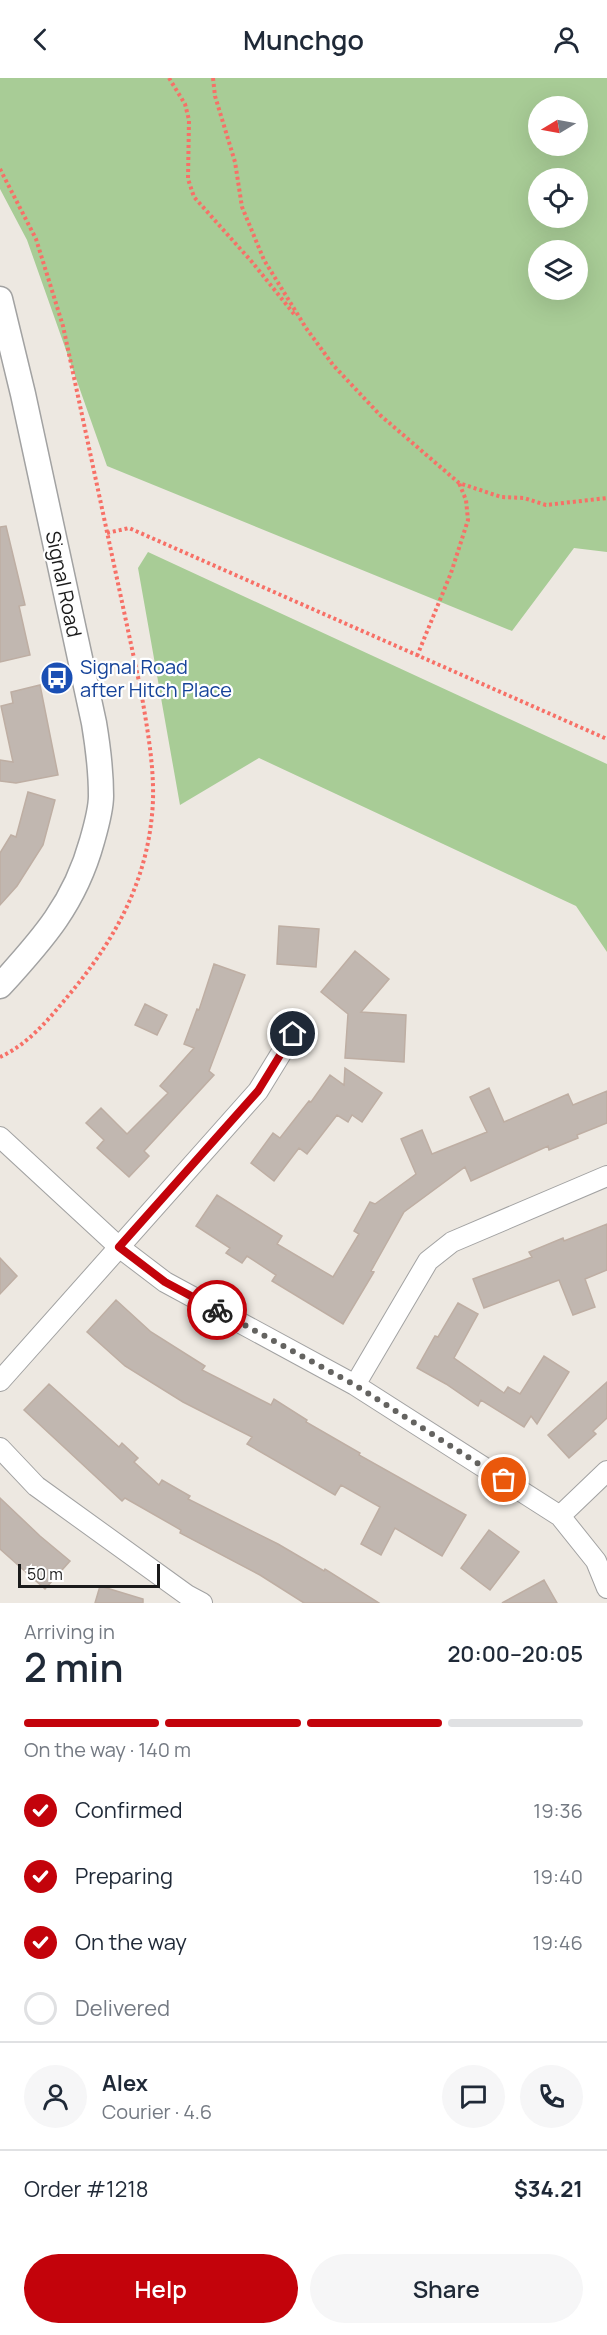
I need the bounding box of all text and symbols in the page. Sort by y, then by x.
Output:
text: Munchgo [243,21,364,58]
icon: back [24,23,57,56]
icon: person [550,23,583,56]
north arrow [528,96,588,156]
map controls [528,96,588,300]
button: locate [528,168,588,228]
button: layers [528,240,588,300]
street label: Signal Road [40,528,88,640]
place label: Signal Road after Hitch Place [80,653,232,703]
bus stop icon: Signal Road after Hitch Place [39,660,75,696]
pin [267,1008,318,1059]
icon: home [276,1017,309,1050]
courier [187,1280,247,1340]
icon: bike [201,1294,234,1327]
pin [478,1454,529,1505]
icon: bag [487,1463,520,1496]
scale bar [18,1561,160,1588]
text: 50 m [27,1563,63,1585]
text: Arriving in [24,1618,115,1645]
text: 20:00–20:05 [447,1639,583,1669]
text: 2 min [24,1640,123,1694]
text: On the way · 140 m [24,1736,191,1763]
icon: check [24,1794,57,1827]
text: Confirmed [75,1795,183,1825]
text: 19:36 [533,1797,583,1824]
icon: check [24,1860,57,1893]
text: Preparing [75,1861,173,1891]
text: 19:40 [533,1863,583,1890]
icon: check [24,1926,57,1959]
text: On the way [75,1927,187,1957]
text: 19:46 [533,1929,583,1956]
text: Delivered [75,1993,170,2023]
button: person [24,2065,87,2128]
button: chat [442,2065,505,2128]
button: phone [520,2065,583,2128]
text: Alex [102,2068,148,2098]
text: Courier · 4.6 [102,2098,212,2125]
text: Order #1218 [24,2174,149,2204]
text: $34.21 [514,2174,583,2204]
button: Help [24,2254,298,2323]
button: Share [310,2254,583,2323]

